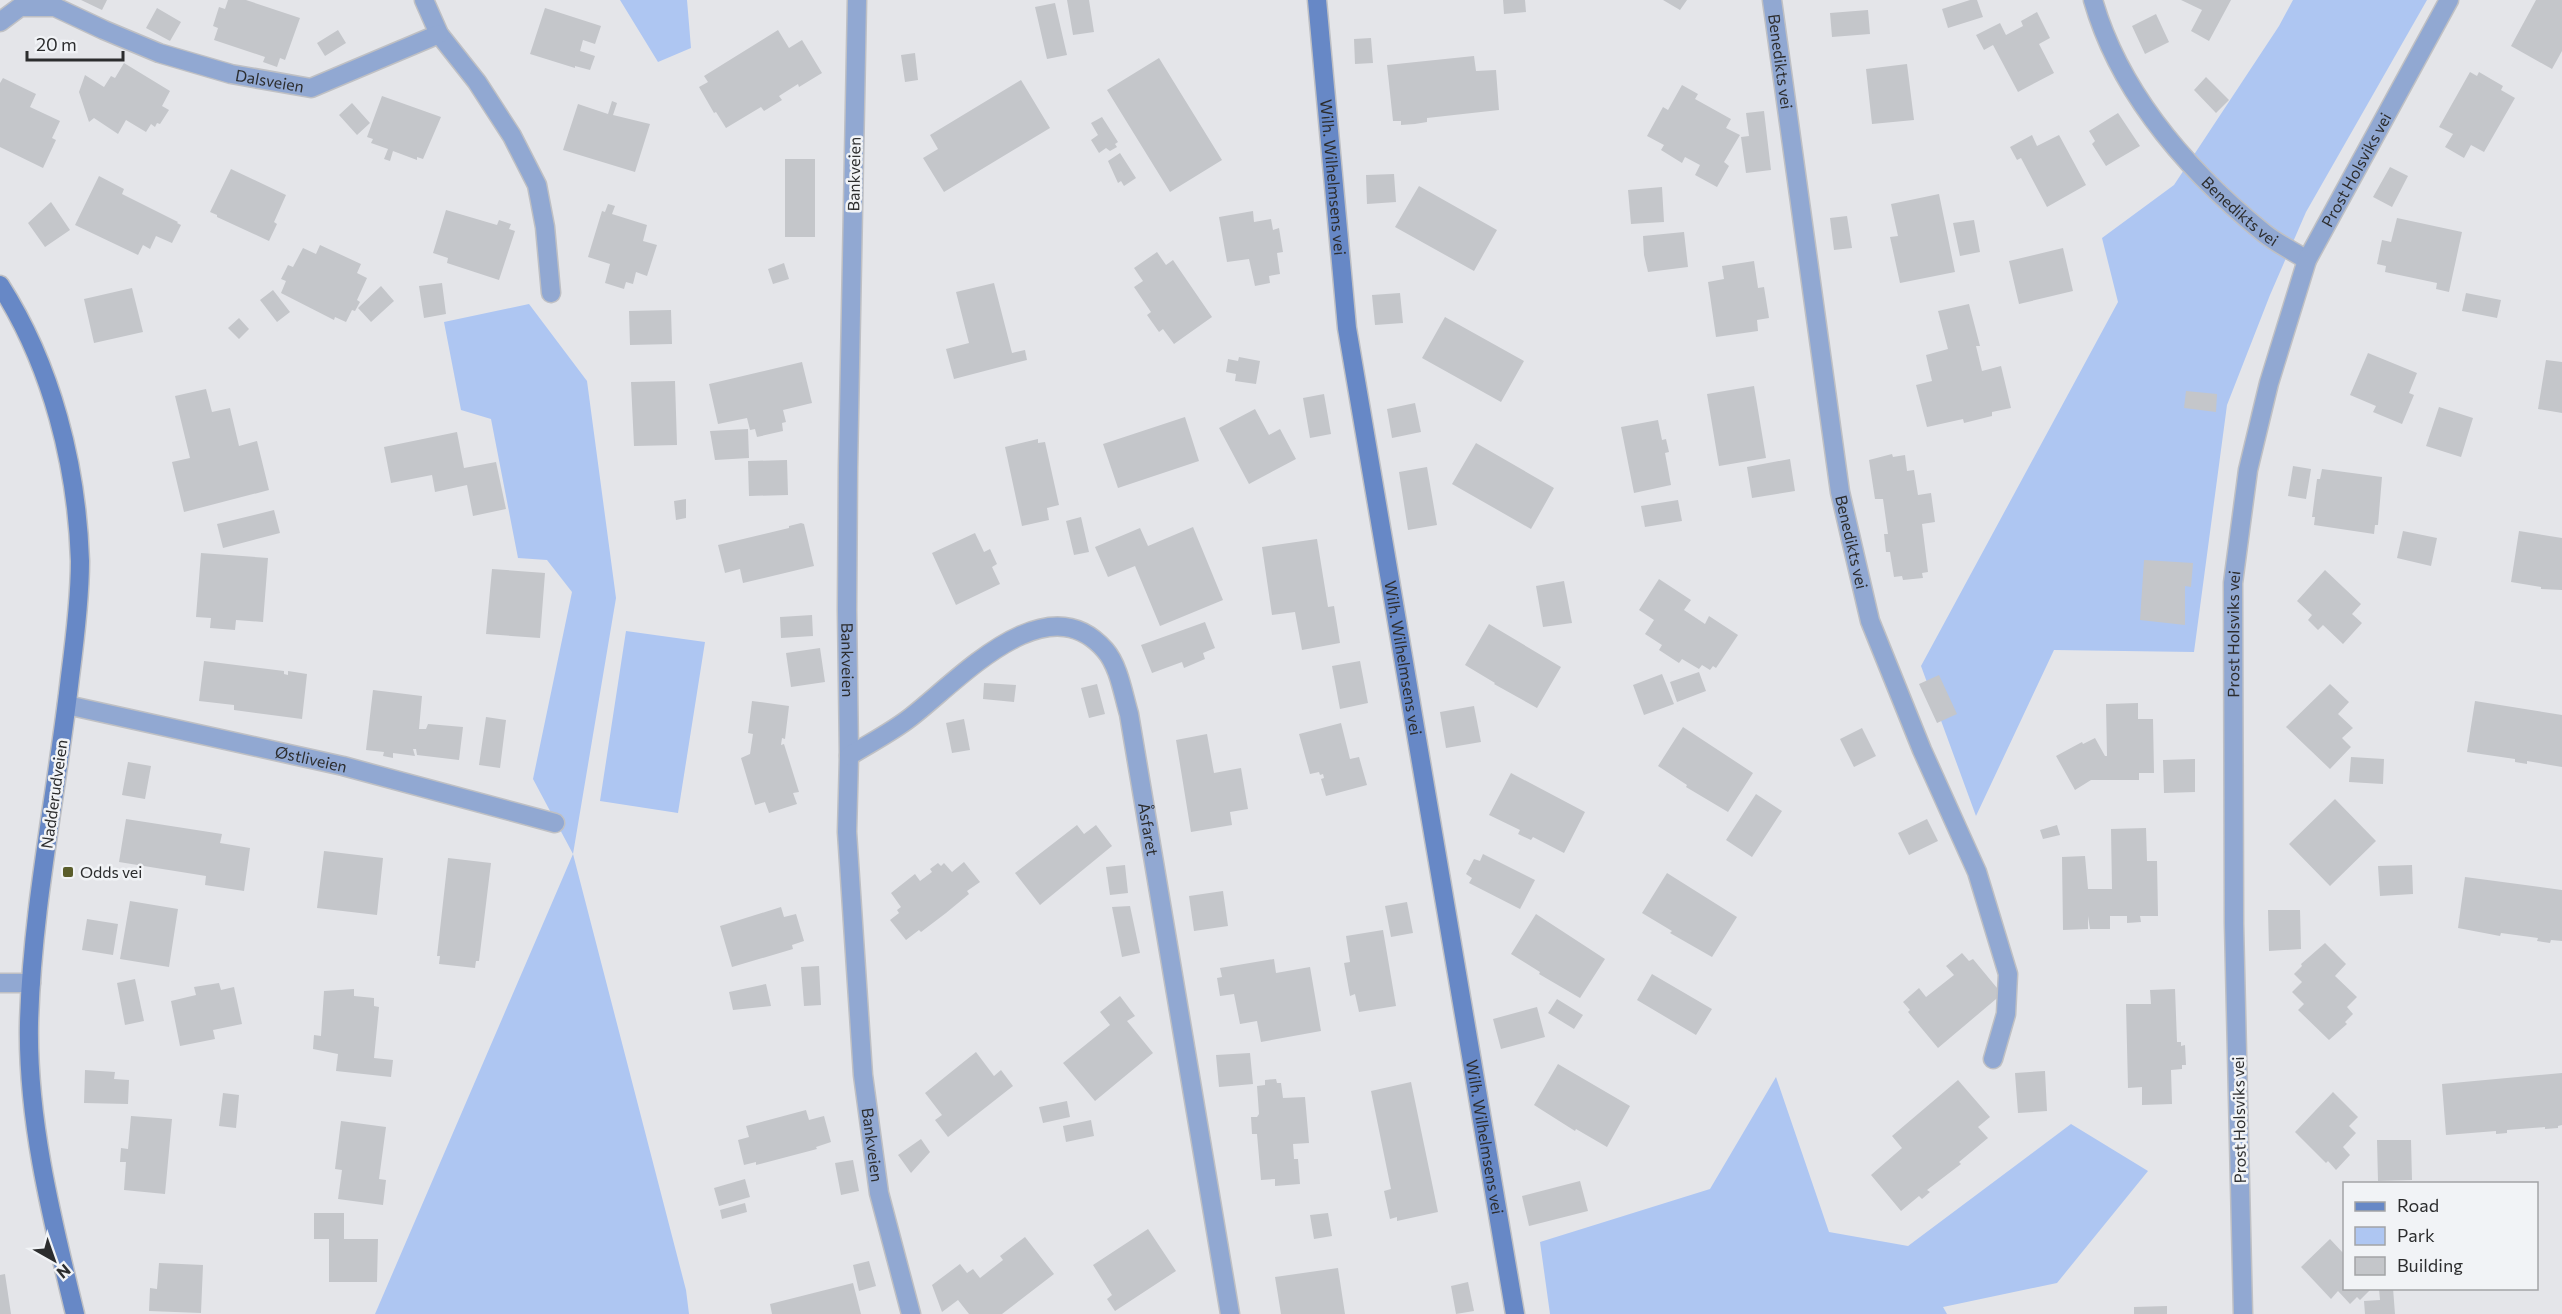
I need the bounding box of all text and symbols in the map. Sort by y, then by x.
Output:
street label: Benedikts vei [1765,13,1797,110]
scale bar [27,24,123,62]
text: 20 m [36,33,77,55]
street label: Dalsveien [234,65,306,96]
street label: Wilh. Wilhelmsens vei [1317,98,1350,256]
street label: Prost Holsviks vei [2317,109,2395,230]
street label: Bankveien [843,137,864,211]
street label: Benedikts vei [2198,172,2282,250]
street label: Benedikts vei [1832,493,1872,591]
street label: Prost Holsviks vei [2223,569,2244,698]
street label: Wilh. Wilhelmsens vei [1381,579,1426,737]
street label: Bankveien [838,622,858,697]
street label: Nadderudveien [36,738,71,850]
street label: Østliveien [273,741,349,776]
street label: Åsfaret [1135,801,1163,858]
place label: Odds vei [80,862,142,881]
marker: Odds vei [61,865,75,879]
street label: Prost Holsviks vei [2228,1056,2249,1184]
street label: Wilh. Wilhelmsens vei [1463,1058,1508,1216]
street label: Bankveien [859,1106,887,1183]
legend [2343,1182,2538,1290]
text: Road [2397,1194,2439,1216]
text: Park [2397,1224,2435,1246]
north arrow [24,1230,84,1290]
text: Building [2397,1254,2463,1276]
text: N [53,1261,75,1283]

